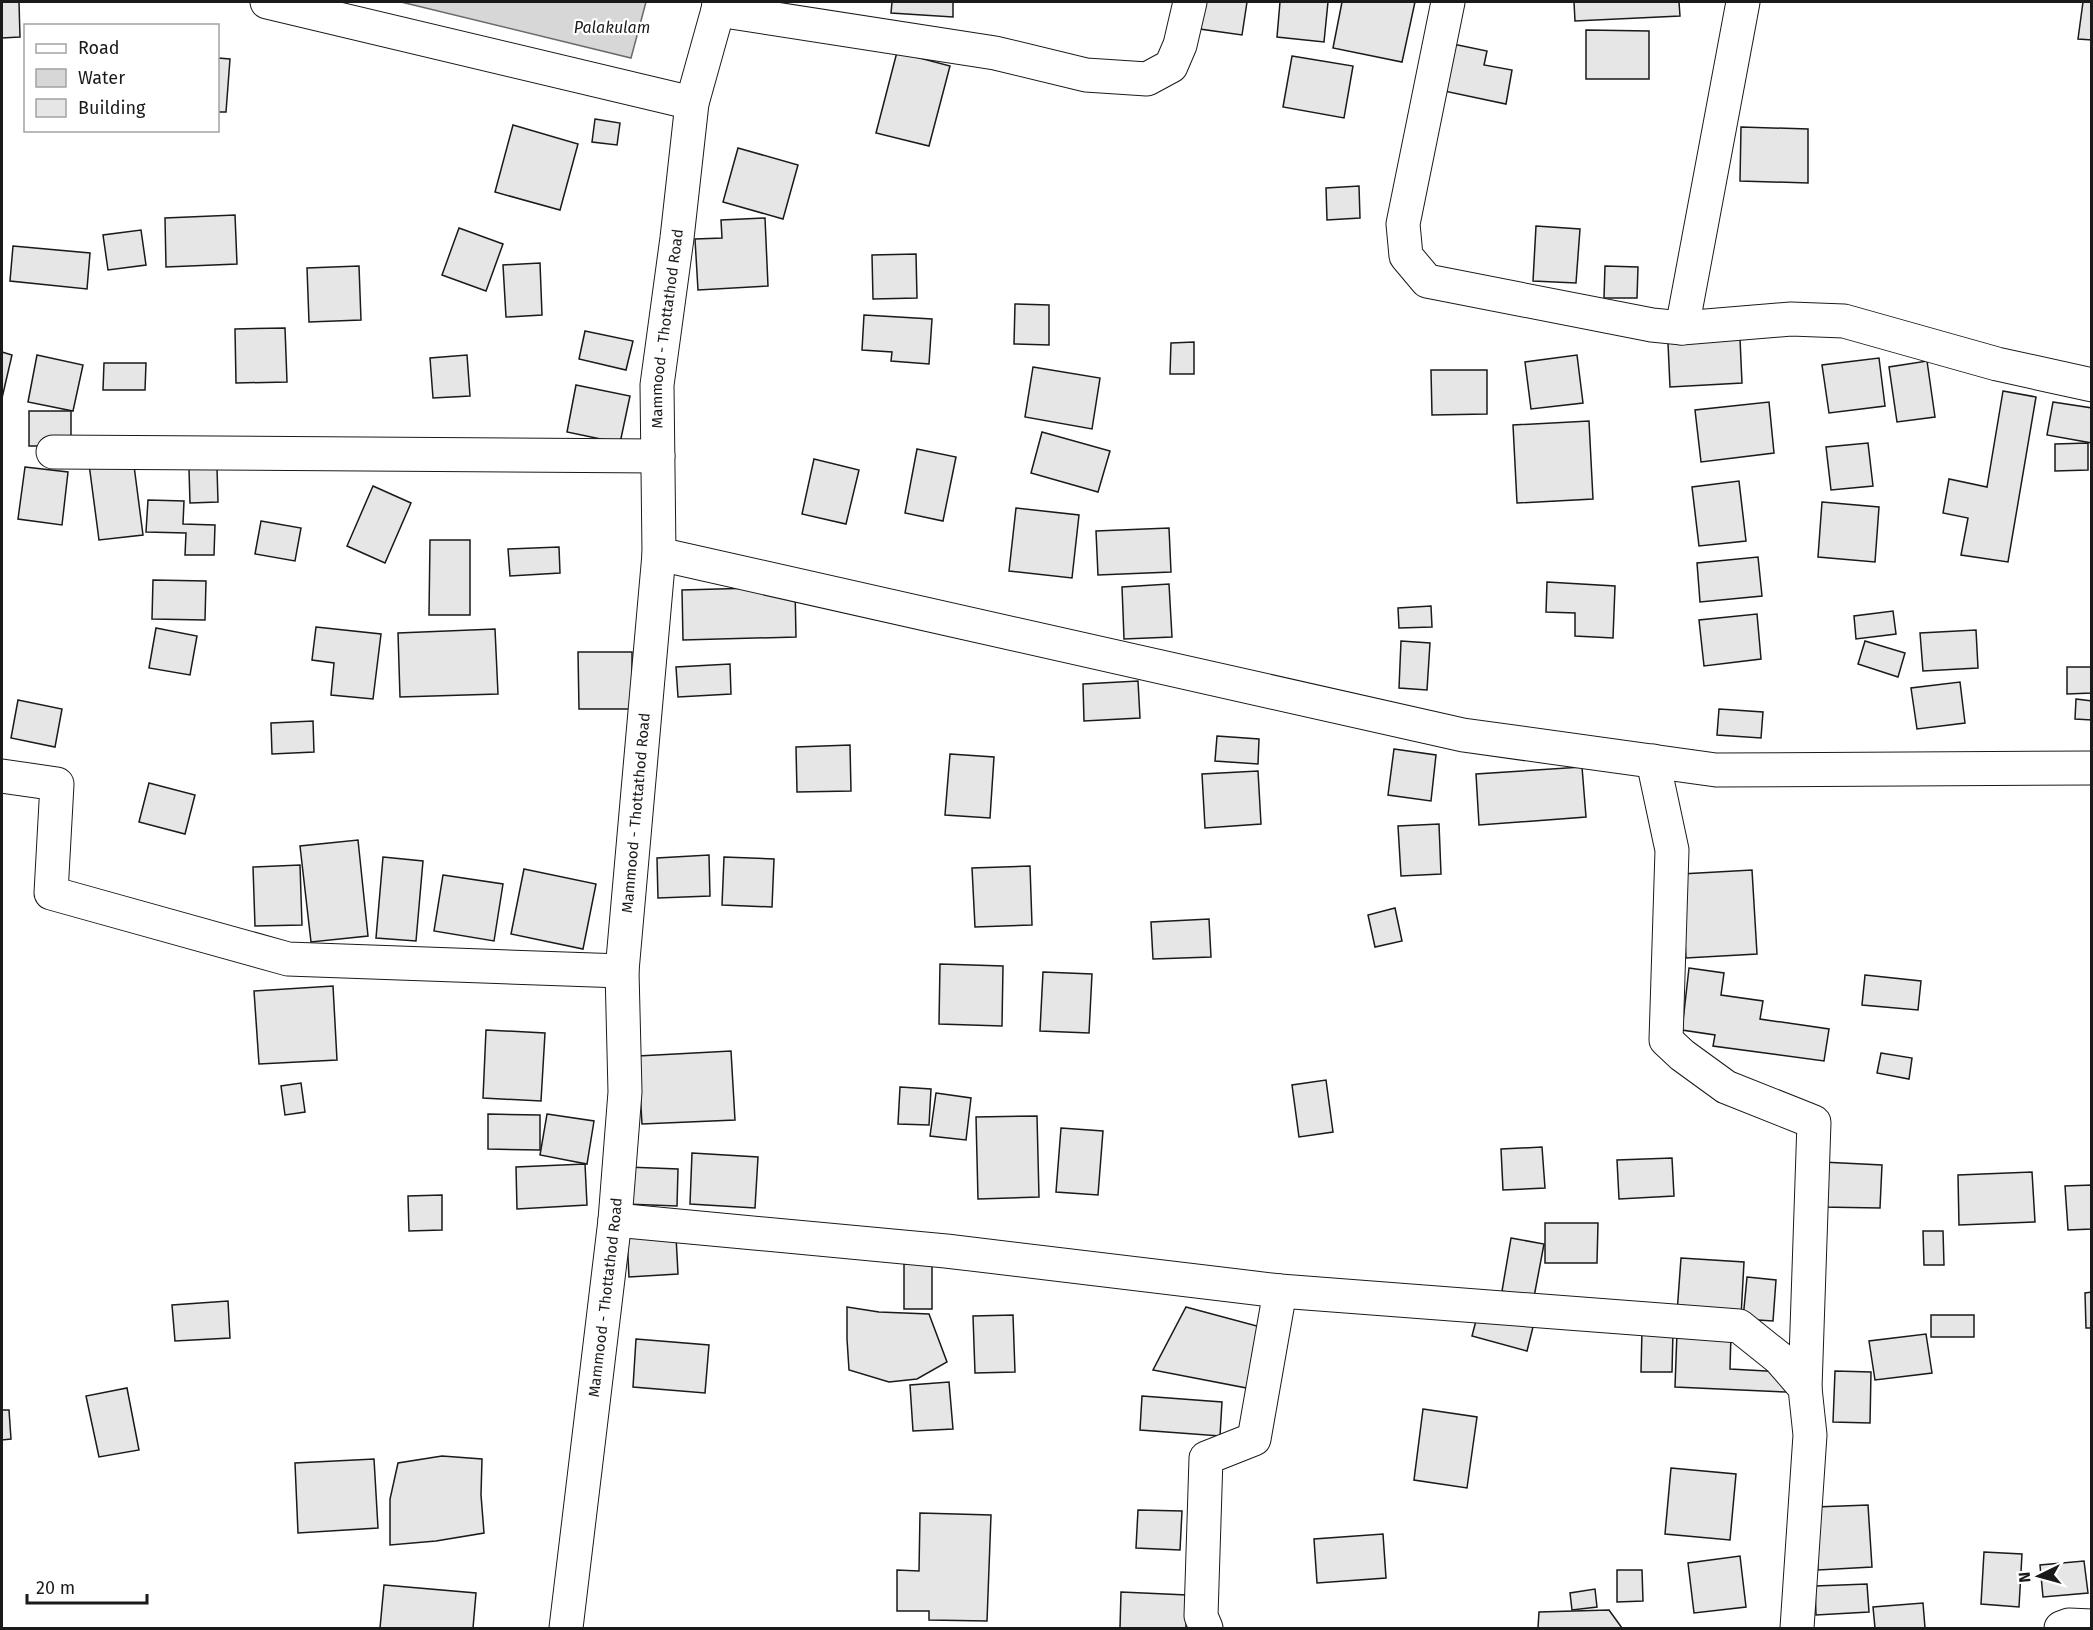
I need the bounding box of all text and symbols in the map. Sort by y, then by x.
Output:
water label: Palakulam [574,18,650,37]
legend [24,24,219,132]
text: Road [78,37,120,59]
text: Water [78,67,125,89]
text: Building [78,97,146,119]
street label: Mammood - Thottathod Road [648,228,687,429]
street label: Mammood - Thottathod Road [618,712,654,914]
street label: Mammood - Thottathod Road [585,1197,626,1398]
north arrow [2009,1546,2069,1606]
scale bar [27,1567,147,1605]
text: N [2015,1571,2034,1583]
text: 20 m [36,1577,75,1599]

